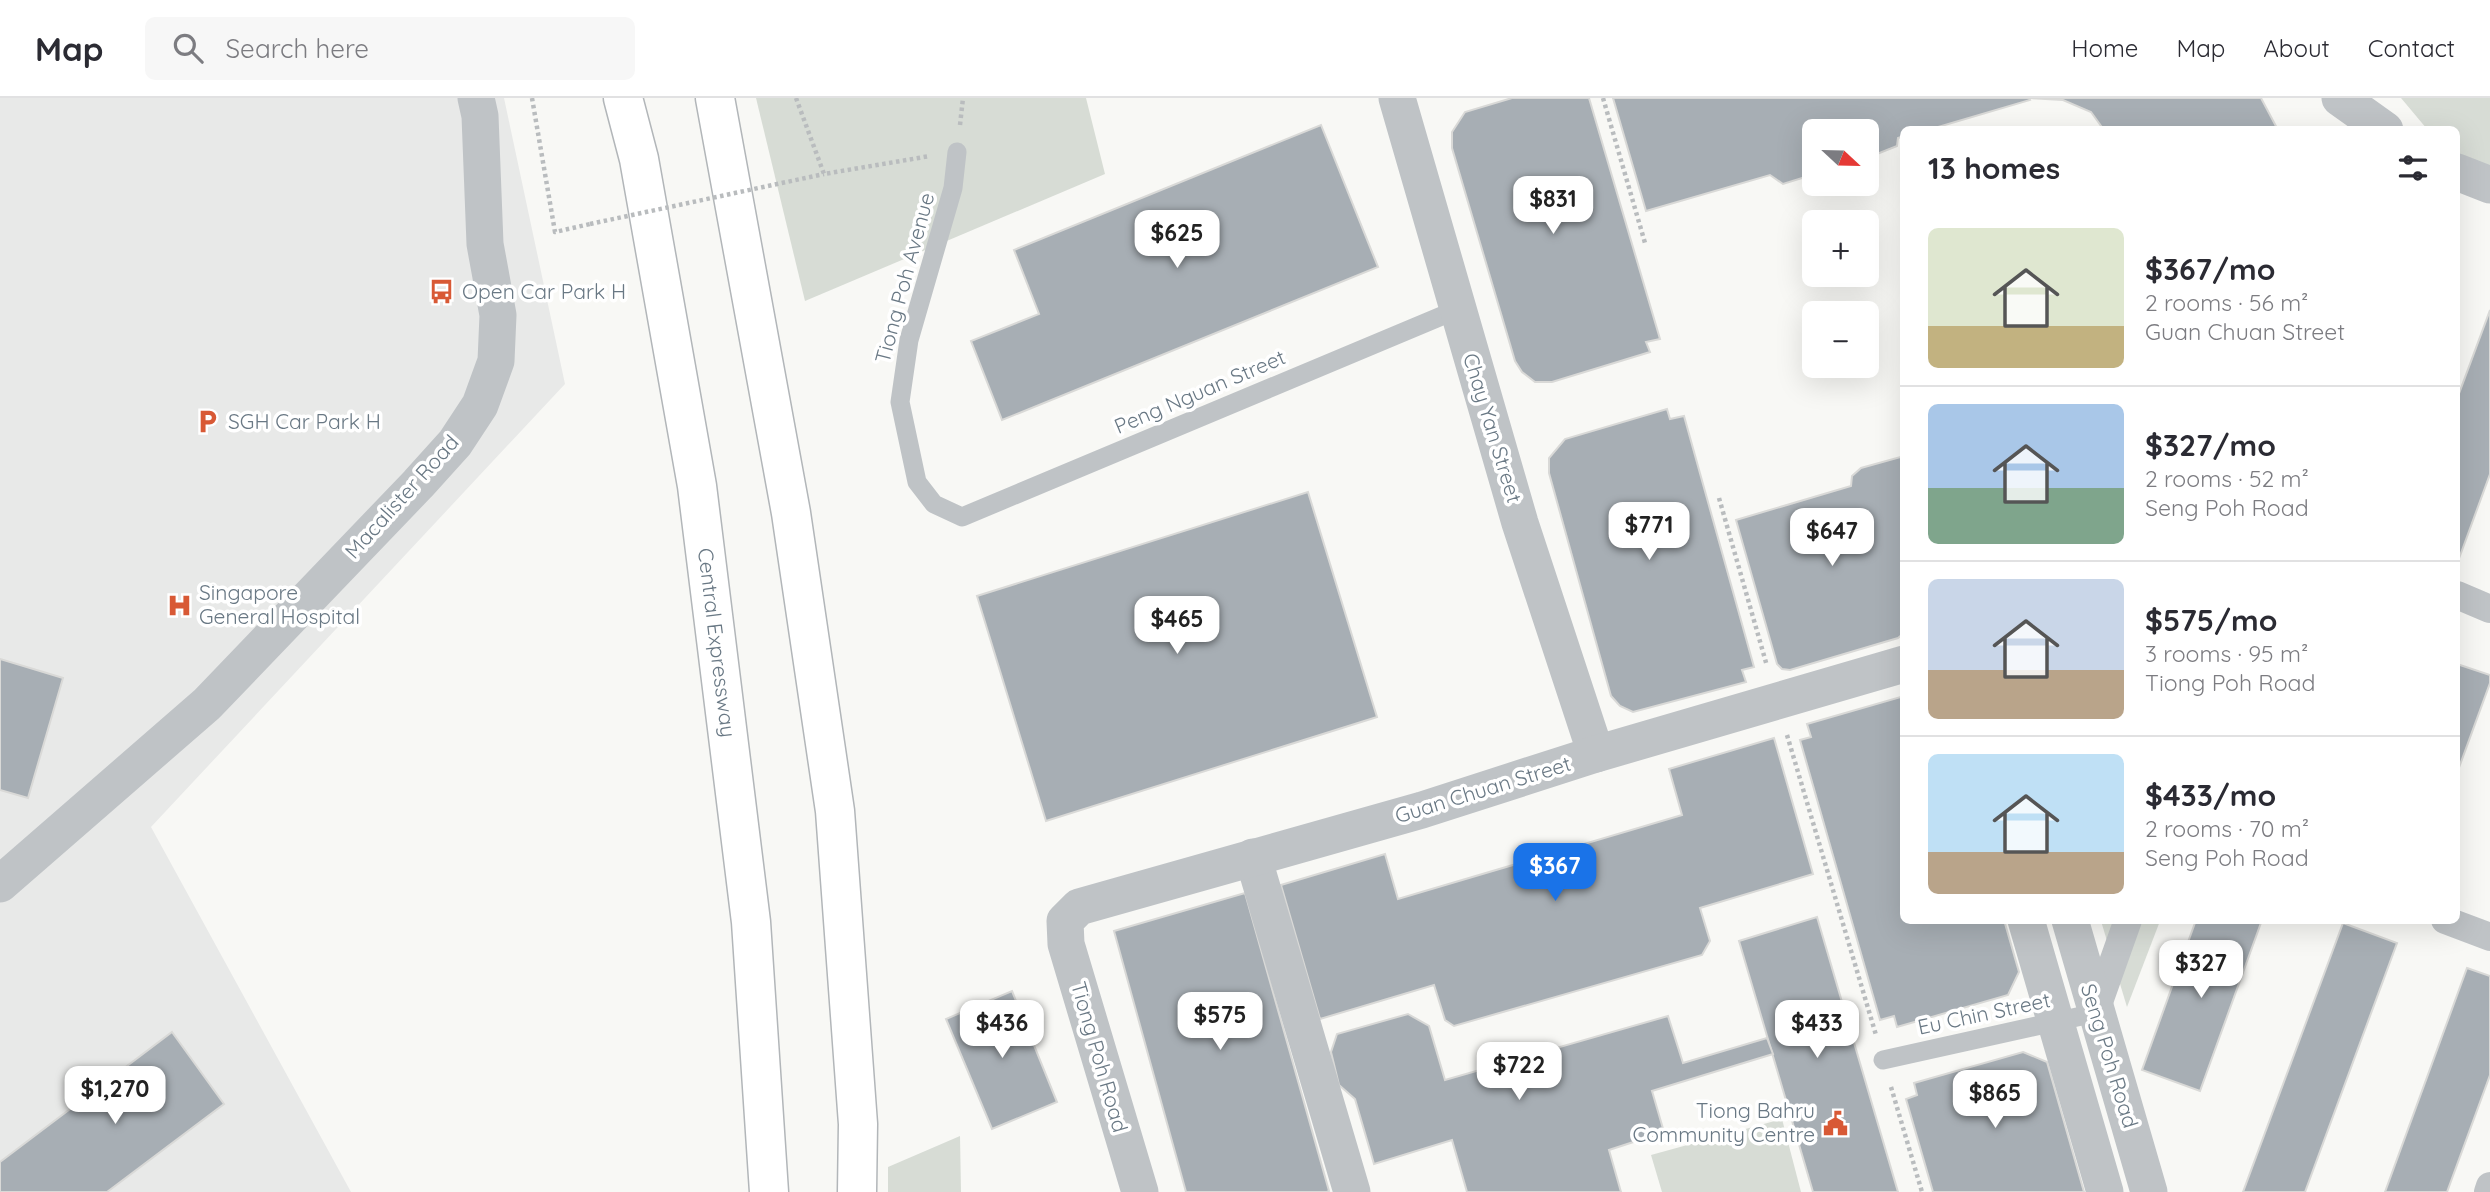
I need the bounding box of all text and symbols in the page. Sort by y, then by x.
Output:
search box [145,17,635,80]
text: Map [35,28,103,69]
icon: search [169,29,207,67]
text: Search here [225,32,369,65]
text: Home [2071,33,2138,63]
text: Map [2176,33,2225,63]
text: About [2263,33,2330,63]
text: Contact [2368,33,2455,63]
north arrow [1802,119,1880,196]
map controls [1802,119,1879,378]
text: 13 homes [1928,149,2060,187]
icon: filters [2394,149,2432,187]
pin: $831 [1512,176,1594,236]
text: $831 [1529,184,1577,213]
street label: Tiong Poh Avenue [869,190,939,366]
button: + [1802,210,1879,287]
pin: $625 [1136,211,1218,270]
text: $625 [1151,218,1203,247]
text: $367/mo [2145,250,2276,288]
icon: home [1984,256,2068,340]
bus stop icon: Open Car Park H [428,278,456,306]
place label: Open Car Park H [462,278,626,304]
text: 2 rooms · 56 m² [2145,288,2308,317]
button: − [1802,301,1879,378]
text: Guan Chuan Street [2145,317,2345,346]
street label: Peng Nguan Street [1110,343,1289,439]
street label: Chay Yan Street [1458,350,1528,506]
parking icon: SGH Car Park H [194,408,222,436]
place label: SGH Car Park H [228,408,381,434]
text: $327/mo [2145,426,2276,464]
street label: Macalister Road [339,429,464,564]
icon: home [1984,432,2068,516]
text: 2 rooms · 52 m² [2145,464,2309,493]
text: Seng Poh Road [2145,493,2309,522]
pin: $771 [1608,503,1690,562]
pin: $647 [1791,508,1873,568]
text: $771 [1625,510,1673,539]
text: $647 [1806,516,1858,545]
street label: Central Expressway [693,546,742,739]
place label: Singapore General Hospital [199,579,360,629]
hospital icon: Singapore General Hospital [165,591,193,619]
pin: $465 [1136,596,1218,656]
text: $575/mo [2145,601,2277,639]
text: $465 [1150,604,1204,633]
icon: home [1984,607,2068,691]
text: 3 rooms · 95 m² [2145,639,2308,668]
text: Tiong Poh Road [2145,668,2315,697]
street label: Guan Chuan Street [1392,750,1574,828]
text: $433/mo [2145,776,2276,814]
icon: home [1984,782,2068,866]
text: 2 rooms · 70 m² [2145,814,2309,843]
text: Seng Poh Road [2145,843,2309,872]
pin: $367 [1514,844,1596,903]
text: $367 [1529,851,1581,880]
pin: $327 [2160,940,2242,1000]
text: $327 [2175,948,2227,977]
street label: Tiong Poh Road [1066,978,1134,1135]
street label: Seng Poh Road [2076,980,2144,1131]
street label: Eu Chin Street [1915,986,2052,1040]
pin: $575 [1179,992,1261,1052]
pin: $436 [961,1000,1043,1060]
text: $575 [1194,1000,1246,1029]
pin: $433 [1776,1000,1858,1060]
text: $436 [976,1008,1028,1037]
text: $433 [1791,1008,1843,1037]
pin: $722 [1478,1042,1560,1102]
text: $722 [1493,1050,1545,1079]
pin: $1,270 [58,1066,172,1126]
pin: $865 [1954,1070,2036,1130]
text: $1,270 [81,1074,149,1103]
text: $865 [1969,1078,2021,1107]
place label: Tiong Bahru Community Centre [1633,1097,1815,1147]
public building icon: Tiong Bahru Community Centre [1821,1109,1849,1137]

